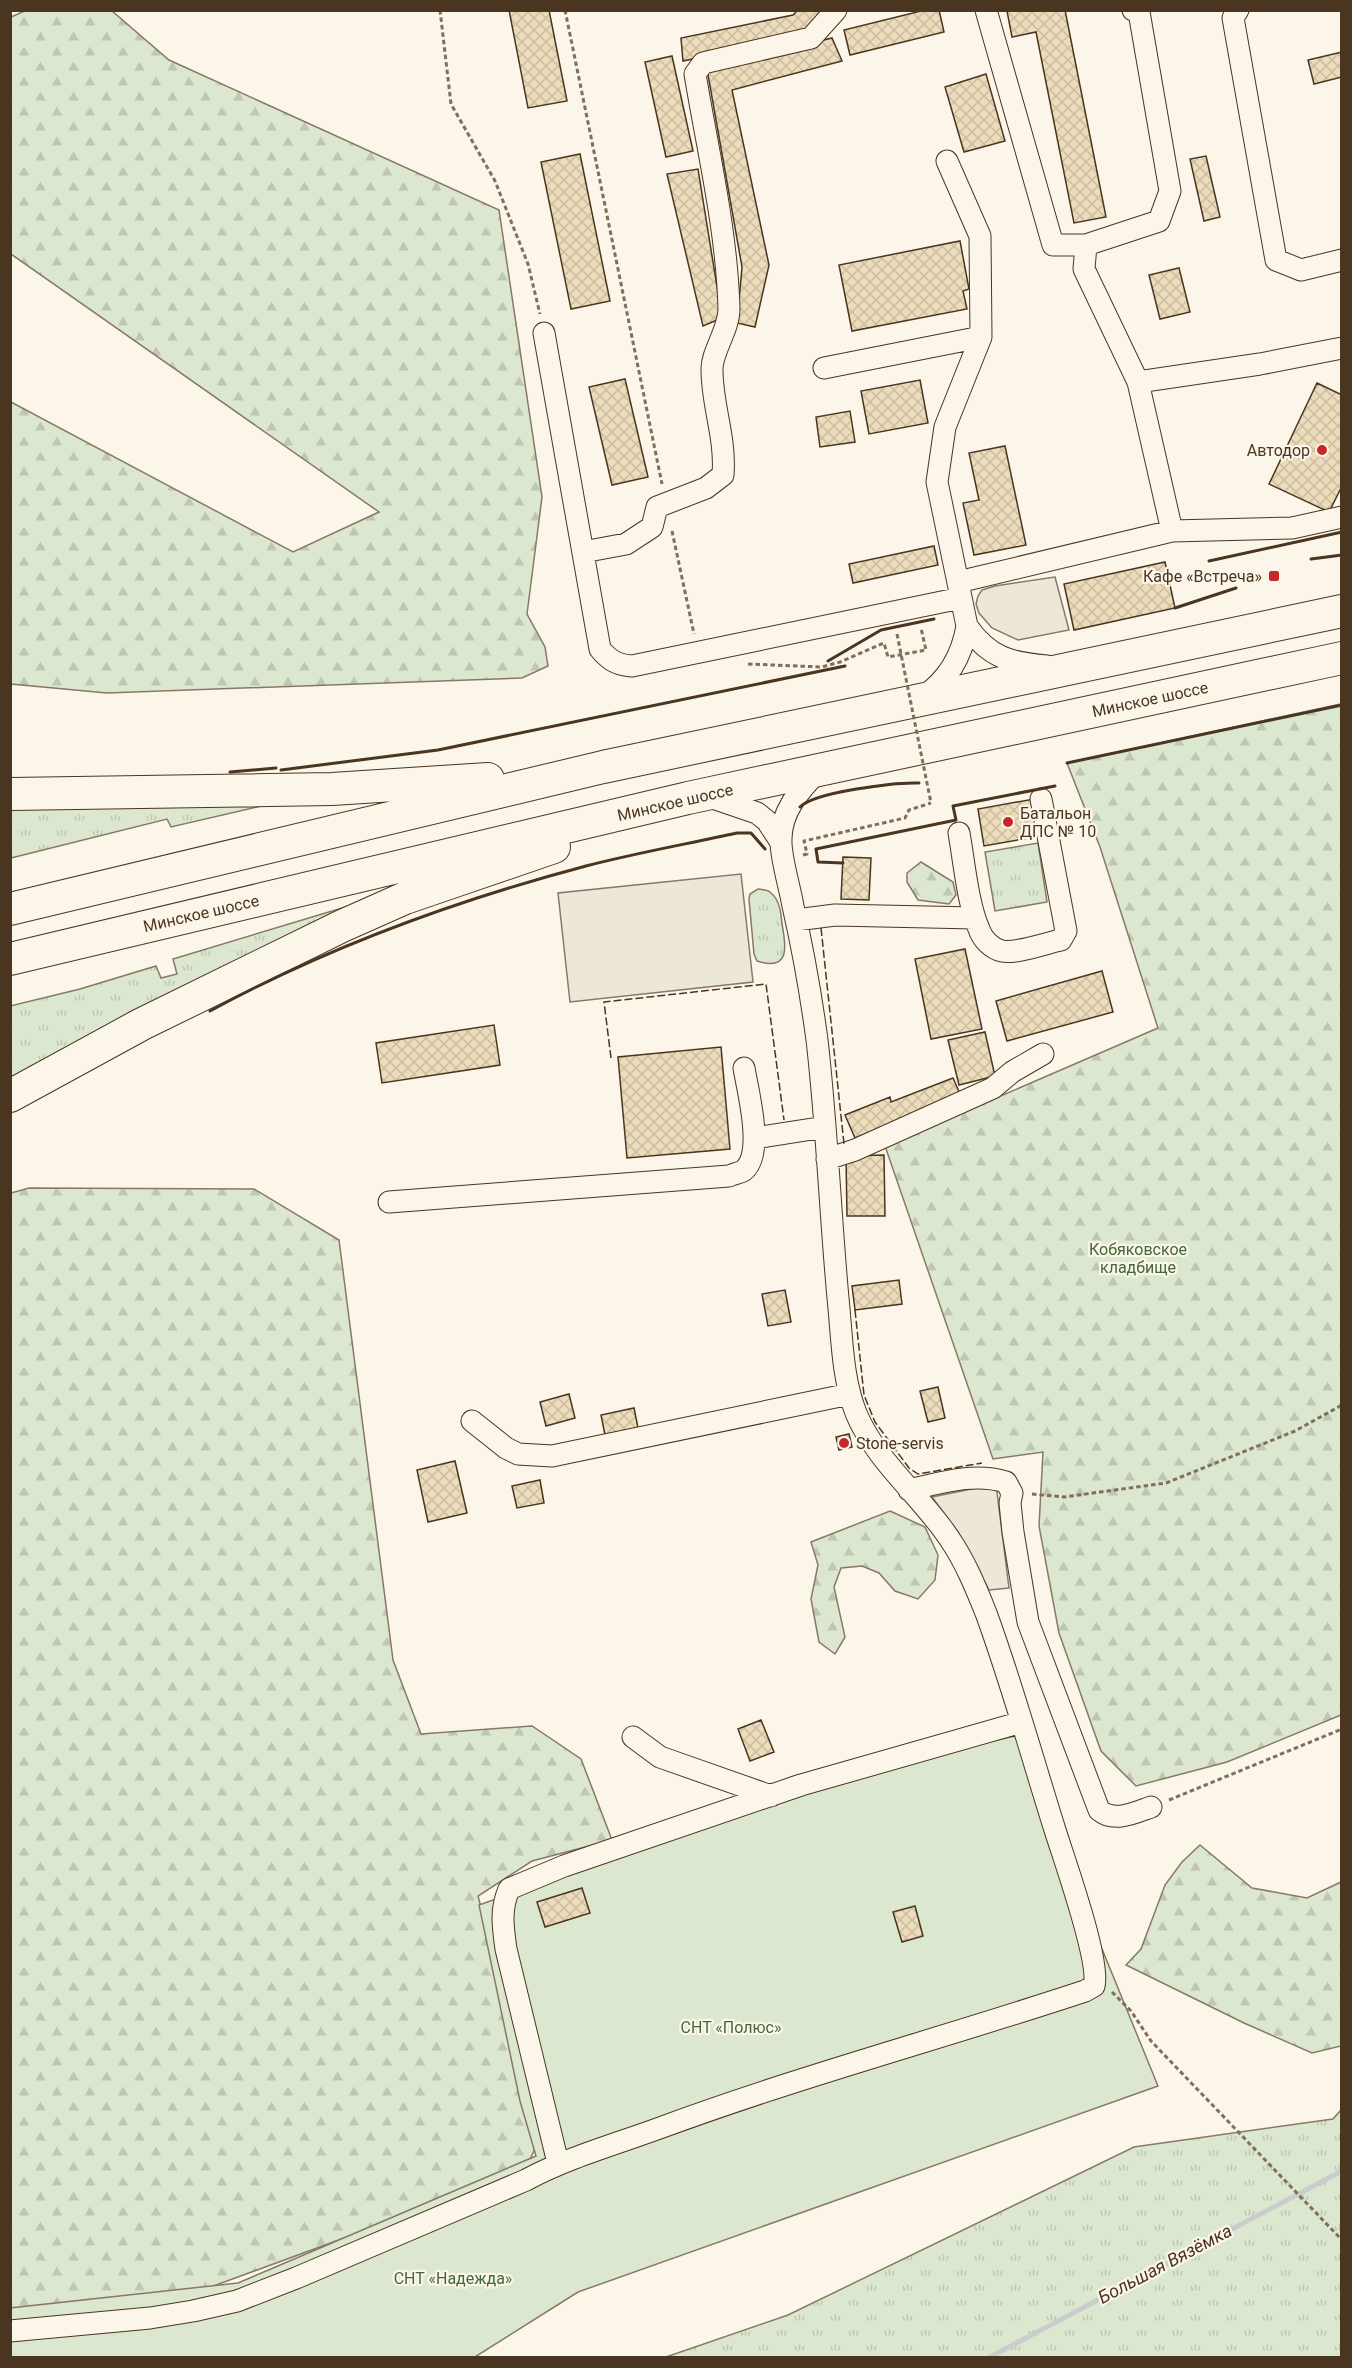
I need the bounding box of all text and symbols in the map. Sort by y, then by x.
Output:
place label: Автодор [1247,441,1310,460]
marker: Автодор [1315,443,1329,457]
place label: Кафе «Встреча» [1143,567,1262,586]
marker: Кафе «Встреча» [1267,569,1281,583]
street label: Минское шоссе [1090,678,1210,721]
street label: Минское шоссе [615,780,735,825]
place label: Батальон ДПС № 10 [1020,804,1096,841]
marker: Батальон ДПС № 10 [1001,815,1015,829]
street label: Минское шоссе [141,891,261,936]
park label: Кобяковское кладбище [1089,1240,1187,1277]
place label: Stone-servis [856,1434,944,1453]
marker: Stone-servis [837,1436,851,1450]
park label: СНТ «Полюс» [681,2018,781,2037]
water label: Большая Вязёмка [1094,2219,1235,2308]
park label: СНТ «Надежда» [394,2269,512,2288]

